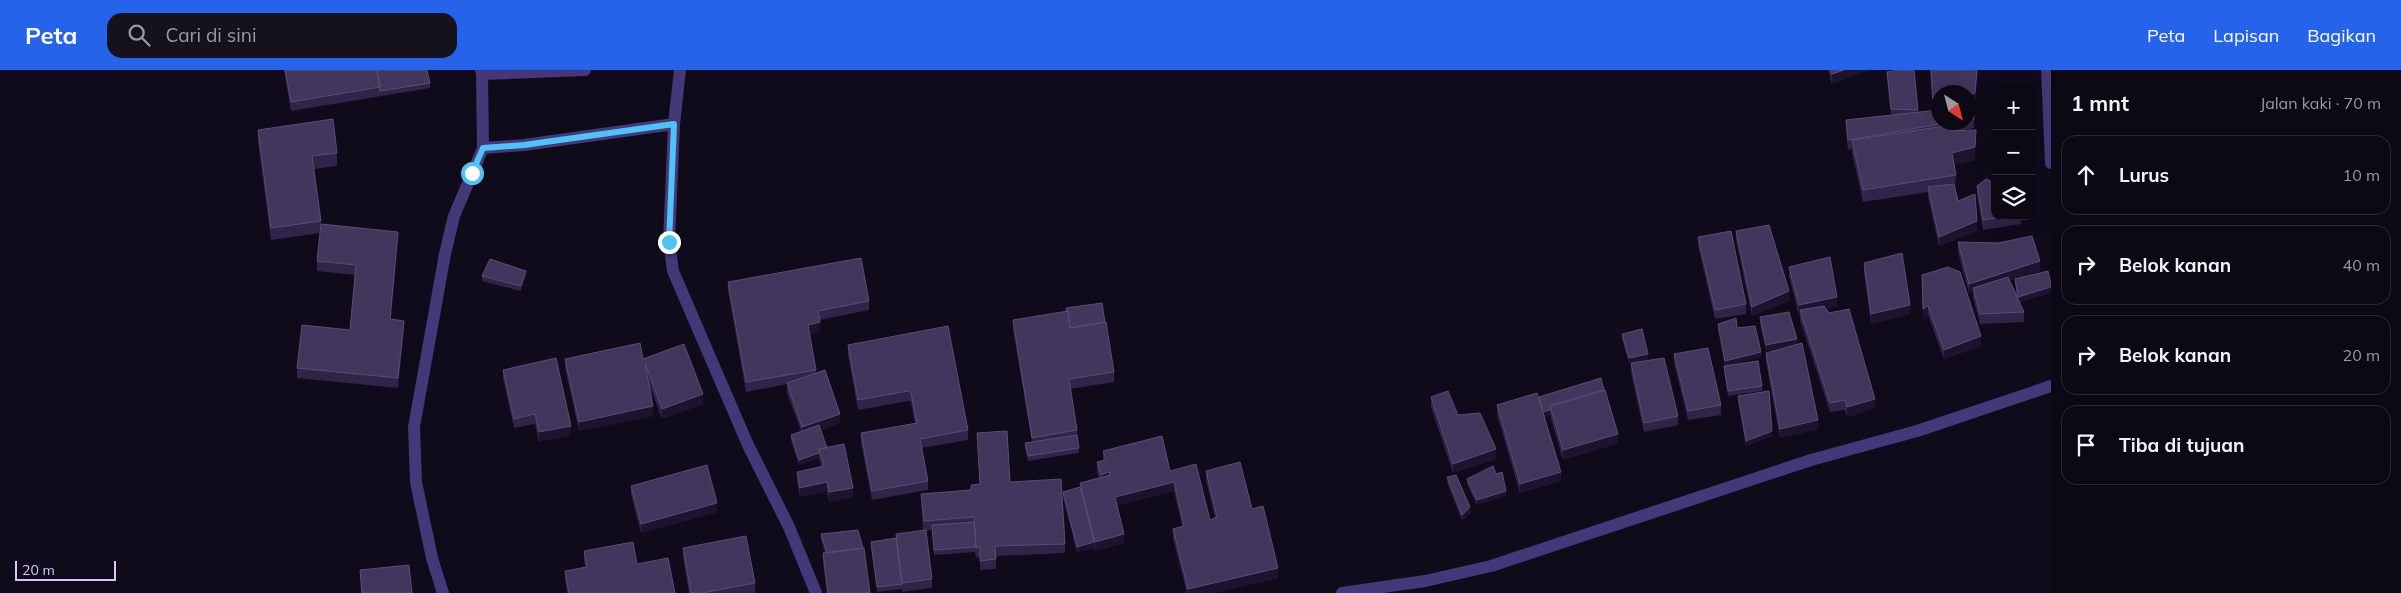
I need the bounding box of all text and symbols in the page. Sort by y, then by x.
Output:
search box [107,13,457,58]
text: Peta [25,20,77,50]
icon: search [125,21,153,49]
text: Cari di sini [165,23,256,47]
text: Peta [2147,24,2185,47]
text: Lapisan [2213,24,2279,47]
text: Bagikan [2307,24,2376,47]
north arrow [1931,85,1976,130]
map controls [1991,85,2036,220]
button: + [1991,85,2036,130]
text: 1 mnt [2071,90,2129,116]
text: Jalan kaki · 70 m [2260,93,2381,113]
button: − [1991,130,2036,175]
icon: ahead [2072,161,2100,189]
route start [461,162,484,185]
text: Lurus [2119,163,2169,187]
text: 10 m [2343,165,2380,185]
button: layers [1991,175,2036,220]
route end [658,231,681,254]
icon: right [2072,251,2100,279]
text: Belok kanan [2119,253,2231,277]
text: 40 m [2343,255,2380,275]
icon: right [2072,341,2100,369]
text: Belok kanan [2119,343,2231,367]
text: 20 m [2343,345,2380,365]
icon: arrive [2072,431,2100,459]
text: Tiba di tujuan [2119,433,2244,457]
scale bar [15,558,116,581]
text: 20 m [22,561,55,579]

